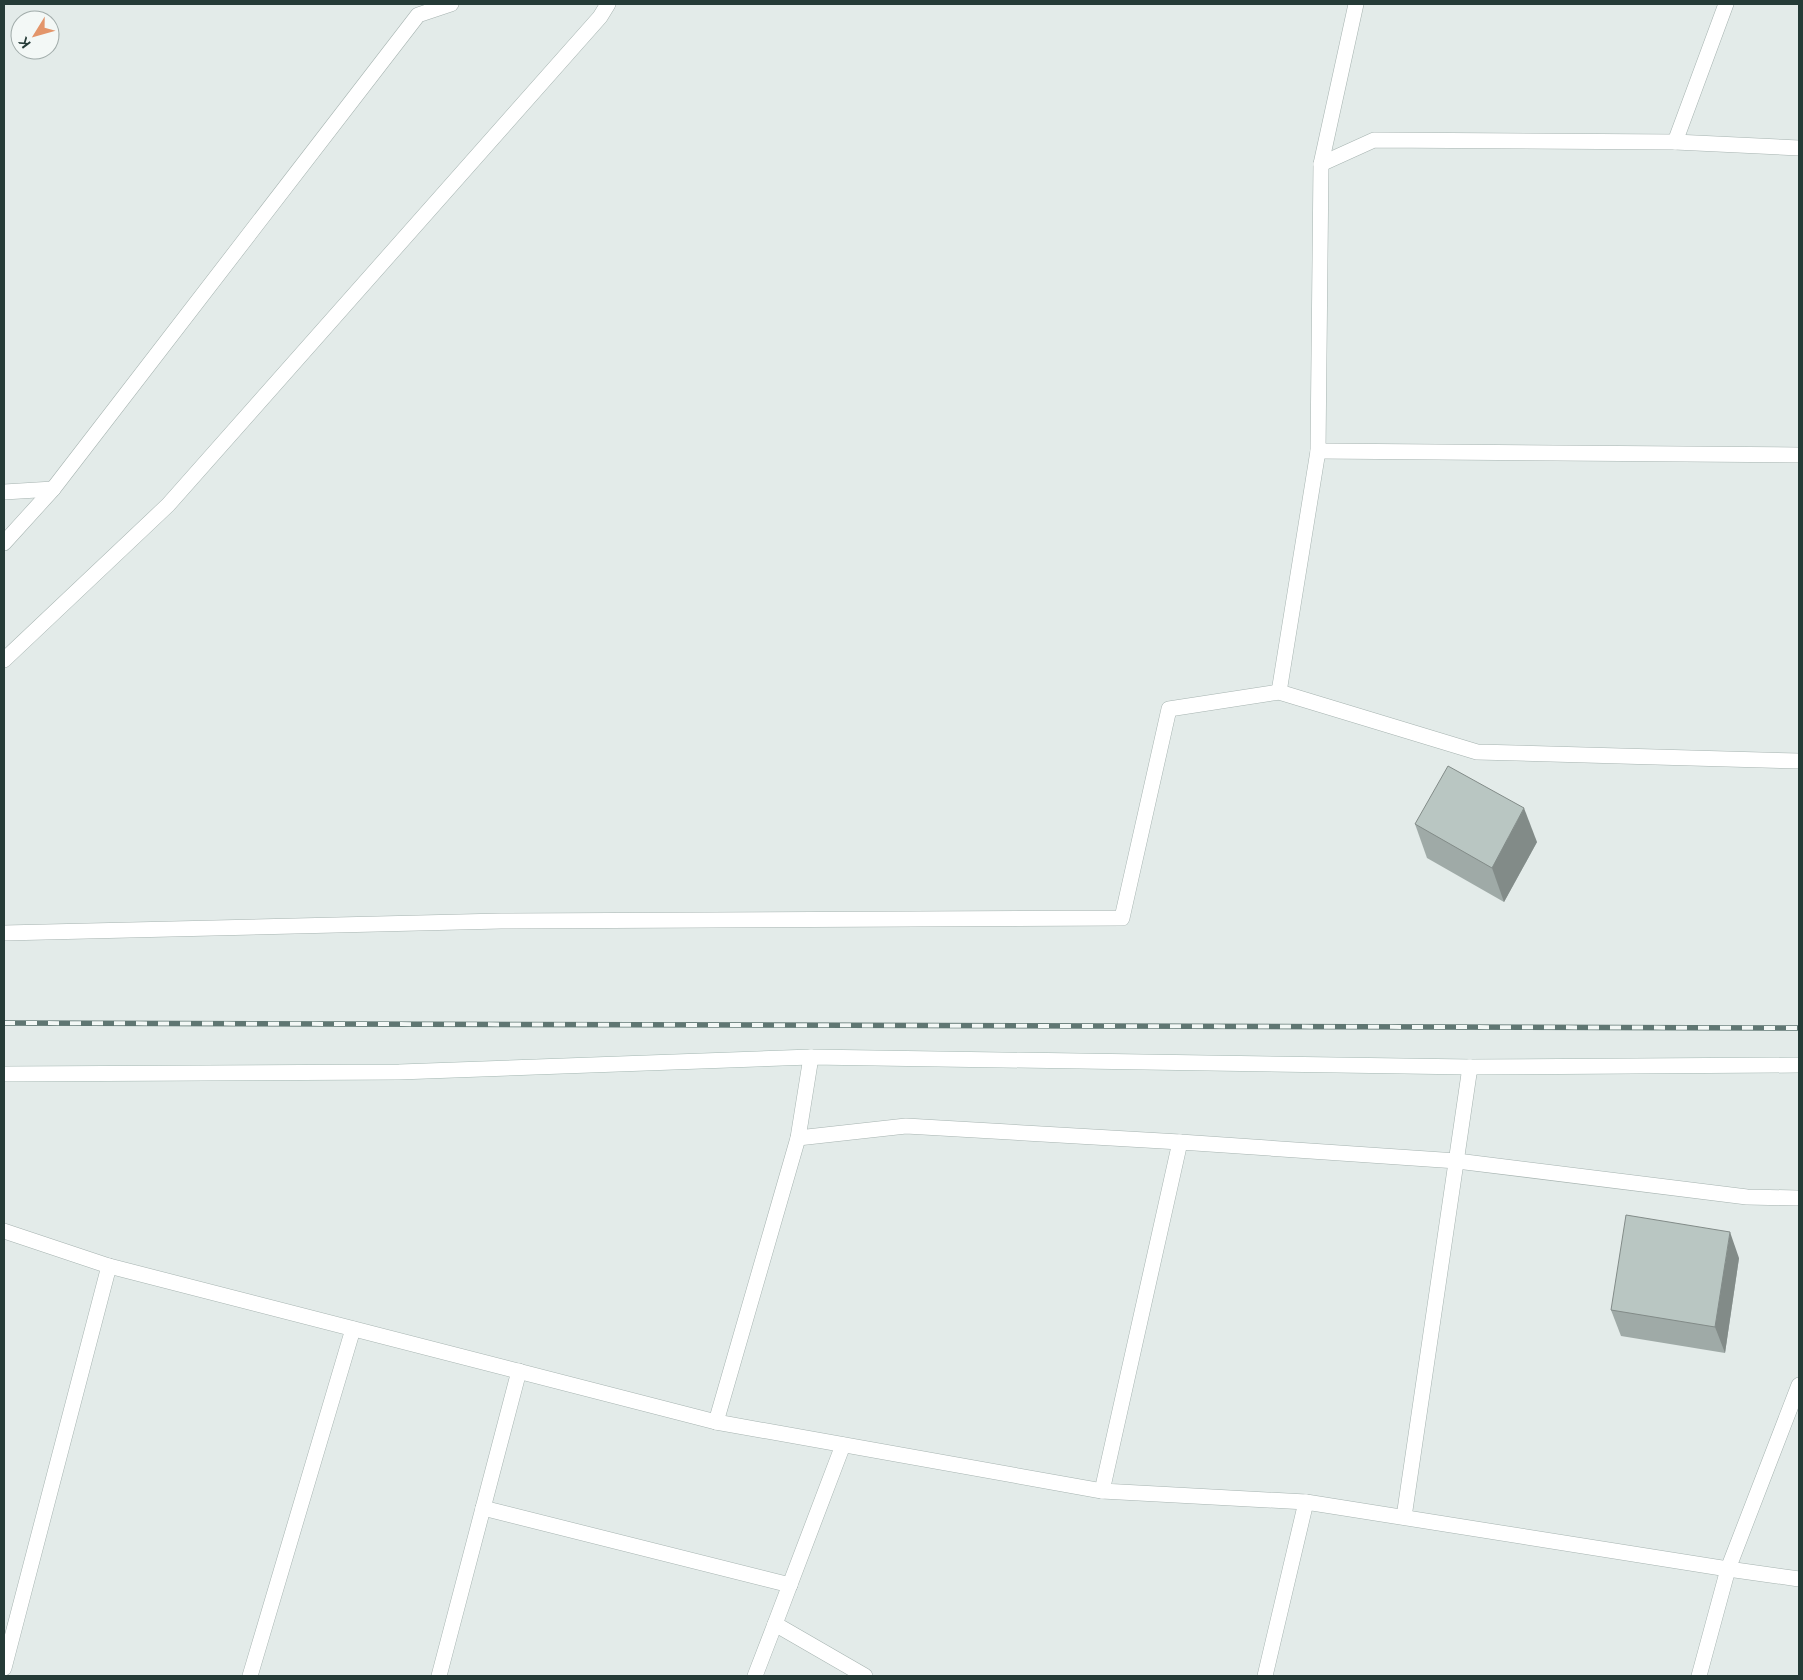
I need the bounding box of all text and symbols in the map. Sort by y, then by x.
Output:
north arrow [10,10,60,60]
text: K [15,34,34,51]

